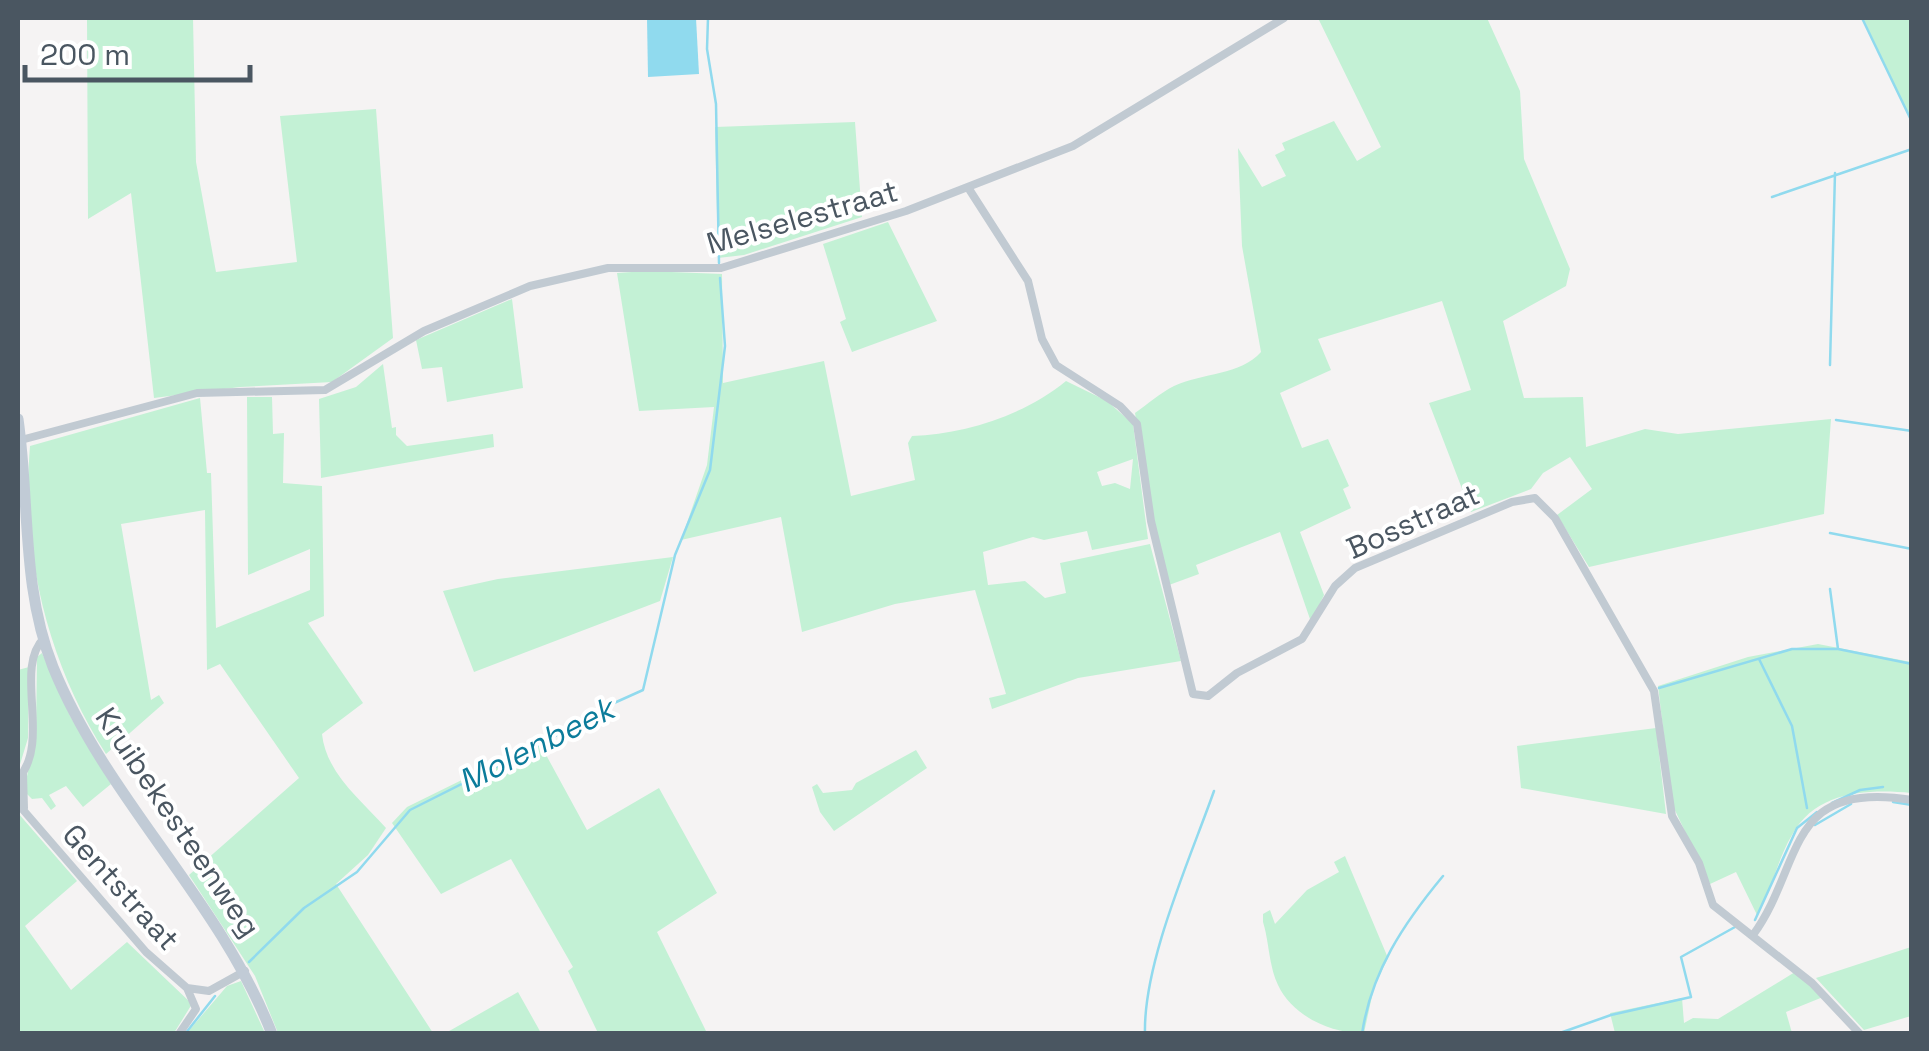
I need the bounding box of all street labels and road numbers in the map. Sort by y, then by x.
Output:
street label: Melselestraat [702,171,902,263]
street label: Bosstraat [1340,474,1486,568]
street label: Kruibekesteenweg [87,700,269,944]
street label: Gentstraat [54,816,188,958]

